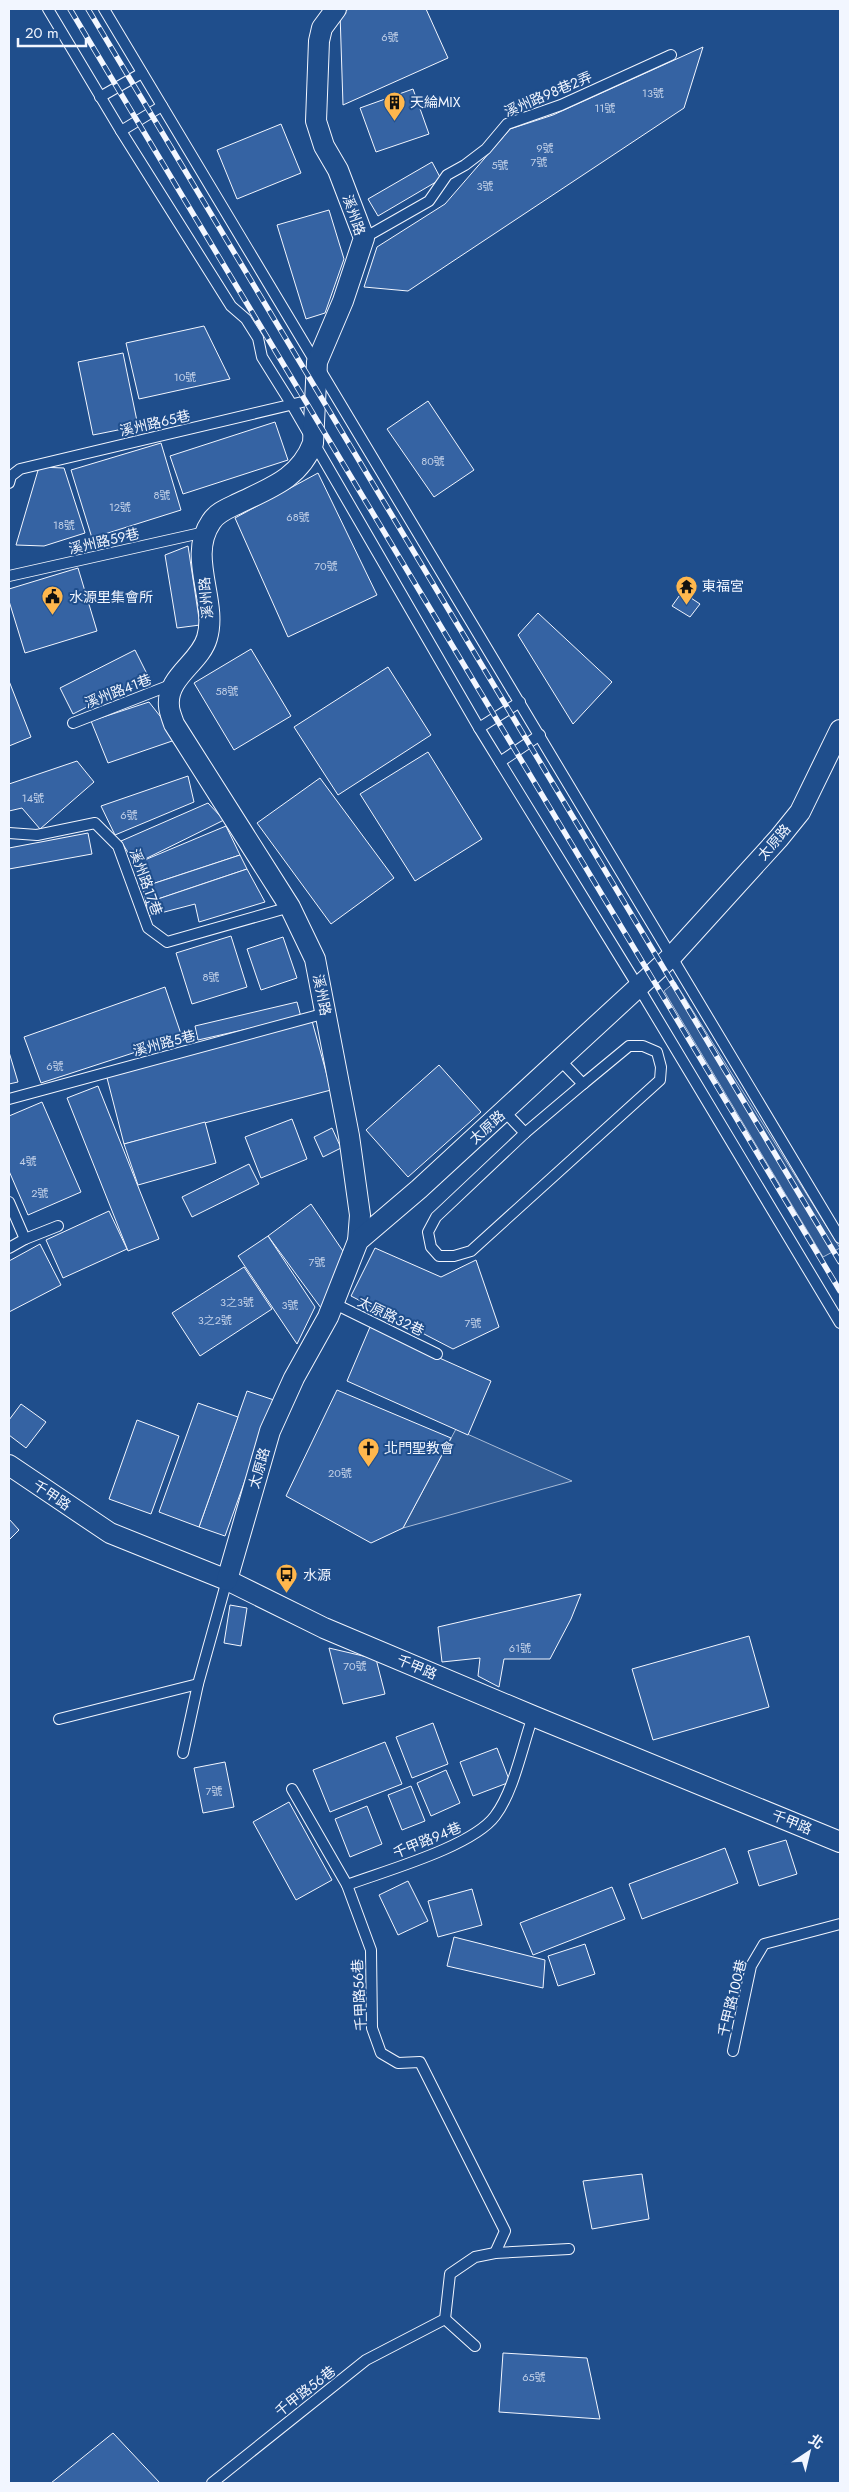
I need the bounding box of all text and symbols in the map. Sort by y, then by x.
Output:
scale bar [18,15,85,47]
text: 20 m [25,22,59,44]
house number: 6號 [381,29,399,45]
street label: 溪州路98巷2弄 [501,66,595,122]
house number: 13號 [642,85,664,101]
building icon: 天綸MIX [382,90,406,121]
place label: 天綸MIX [410,92,461,112]
house number: 11號 [595,100,615,116]
house number: 9號 [536,140,554,156]
house number: 7號 [531,154,547,170]
house number: 5號 [491,157,509,173]
house number: 3號 [476,178,494,194]
street label: 溪州路 [338,192,370,238]
house number: 10號 [174,369,196,385]
street label: 溪州路65巷 [118,405,192,441]
house number: 80號 [421,453,445,469]
house number: 8號 [153,487,171,503]
house number: 12號 [109,499,131,515]
house number: 68號 [286,509,310,525]
house number: 18號 [53,517,75,533]
street label: 溪州路59巷 [67,523,141,559]
house number: 70號 [314,558,338,574]
temple icon: 東福宮 [674,574,698,605]
street label: 溪州路 [194,576,218,620]
place label: 東福宮 [702,576,744,596]
public building icon: 水源里集會所 [41,585,65,616]
place label: 水源里集會所 [69,587,153,607]
street label: 溪州路41巷 [82,669,154,713]
house number: 58號 [215,683,239,699]
house number: 14號 [22,790,44,806]
house number: 6號 [120,807,138,823]
street label: 太原路 [753,820,795,864]
street label: 溪州路17巷 [125,846,167,918]
house number: 8號 [202,969,220,985]
street label: 溪州路 [308,972,336,1018]
street label: 溪州路5巷 [131,1025,197,1061]
house number: 6號 [46,1058,64,1074]
street label: 太原路 [465,1106,509,1148]
house number: 4號 [19,1153,37,1169]
house number: 2號 [31,1185,49,1201]
house number: 7號 [309,1254,325,1270]
street label: 太原路32巷 [354,1291,428,1341]
house number: 3之3號 [220,1294,254,1310]
house number: 3號 [281,1297,299,1313]
house number: 3之2號 [198,1312,232,1328]
house number: 7號 [465,1315,481,1331]
church icon: 北門聖教會 [356,1436,380,1467]
place label: 北門聖教會 [384,1438,454,1458]
street label: 太原路 [244,1445,274,1491]
house number: 20號 [328,1465,352,1481]
street label: 千甲路 [29,1475,75,1515]
bus stop icon: 水源 [275,1563,299,1594]
place label: 水源 [303,1565,331,1585]
house number: 61號 [509,1640,531,1656]
street label: 千甲路 [394,1650,440,1684]
house number: 70號 [343,1658,367,1674]
house number: 7號 [206,1783,222,1799]
street label: 千甲路 [769,1805,815,1839]
street label: 千甲路94巷 [390,1817,464,1863]
street label: 千甲路100巷 [713,1957,751,2039]
street label: 千甲路56巷 [347,1959,371,2031]
street label: 千甲路56巷 [270,2361,340,2421]
house number: 65號 [522,2369,546,2385]
north arrow [784,2427,834,2477]
text: 北 [805,2429,828,2454]

